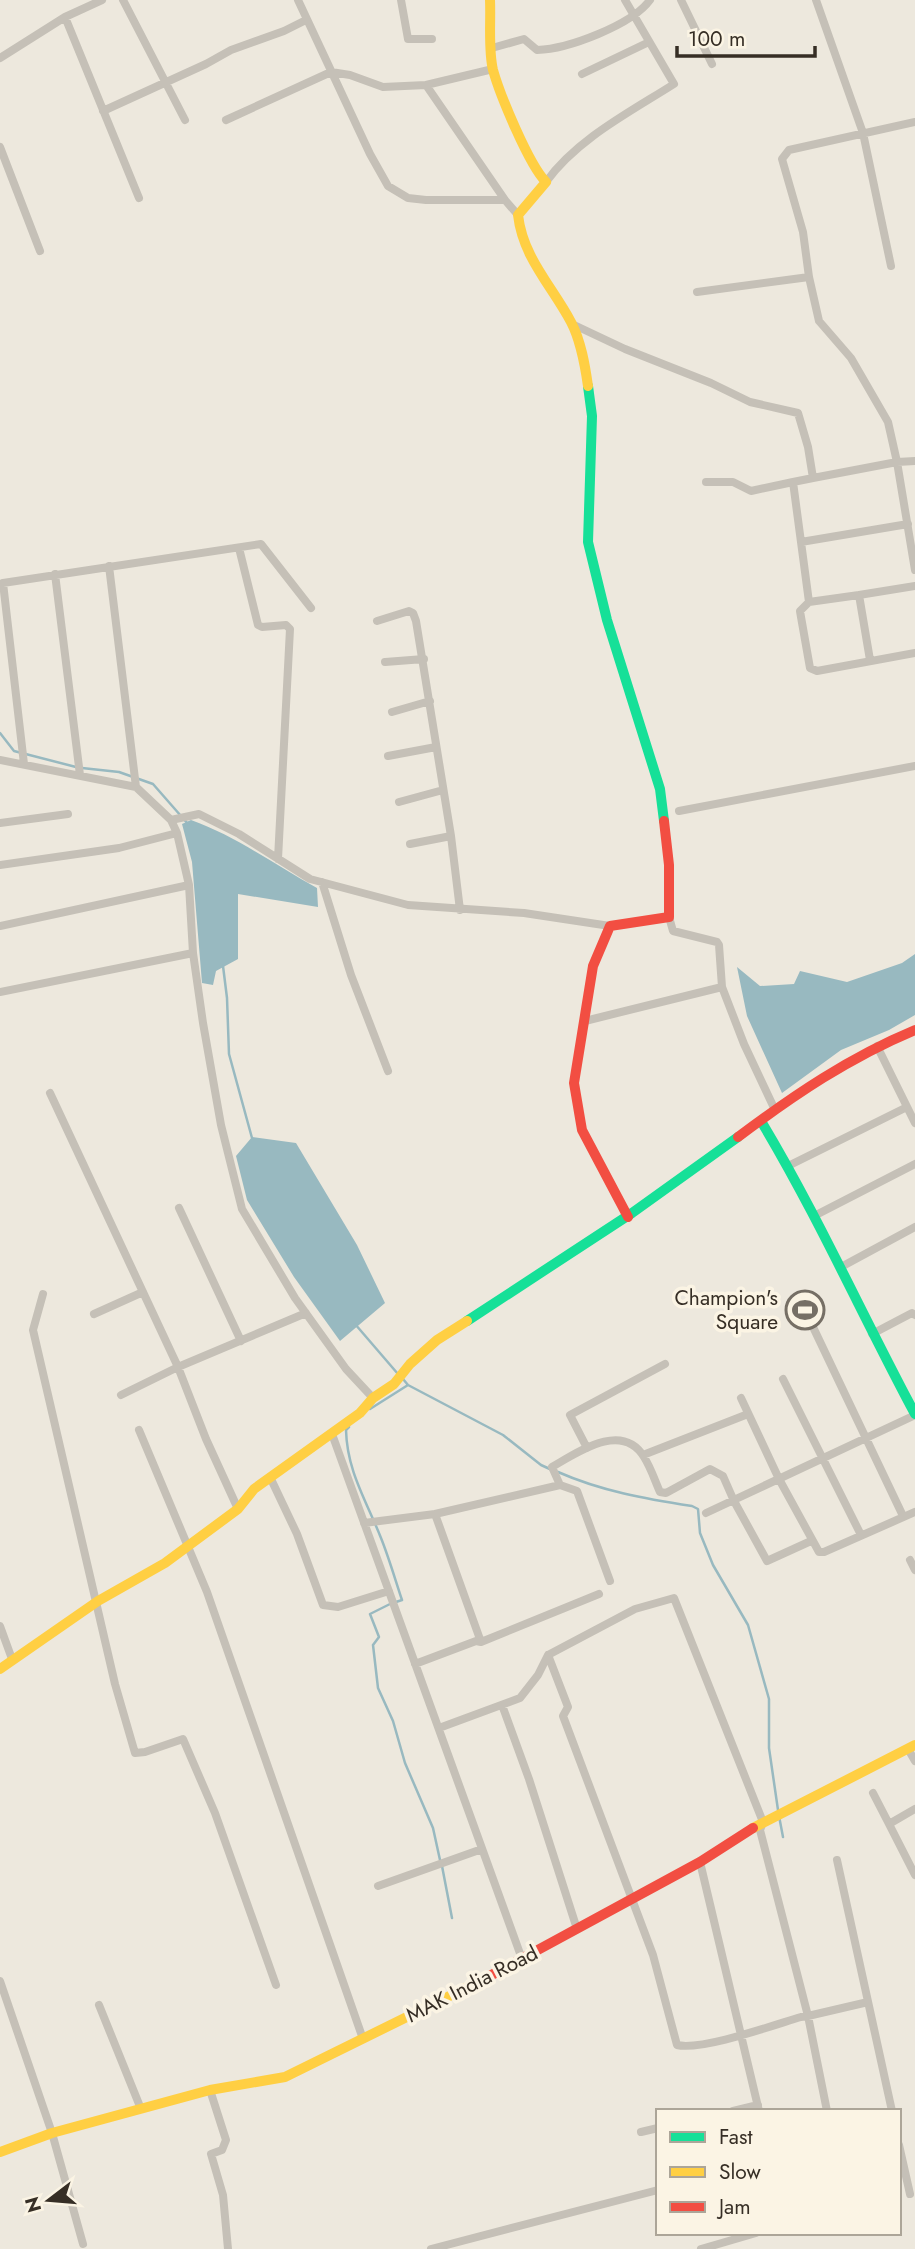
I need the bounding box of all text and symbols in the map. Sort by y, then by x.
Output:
scale bar [677,14,815,58]
text: 100 m [688,24,745,54]
place label: Champion's Square [674,1283,778,1337]
sports icon: Champion's Square [784,1289,826,1331]
street label: MAK India Road [401,1938,543,2030]
legend [656,2109,901,2235]
text: Fast [719,2122,752,2152]
text: Slow [719,2157,761,2187]
north arrow [14,2165,84,2235]
text: Jam [716,2192,751,2222]
text: N [18,2194,48,2216]

